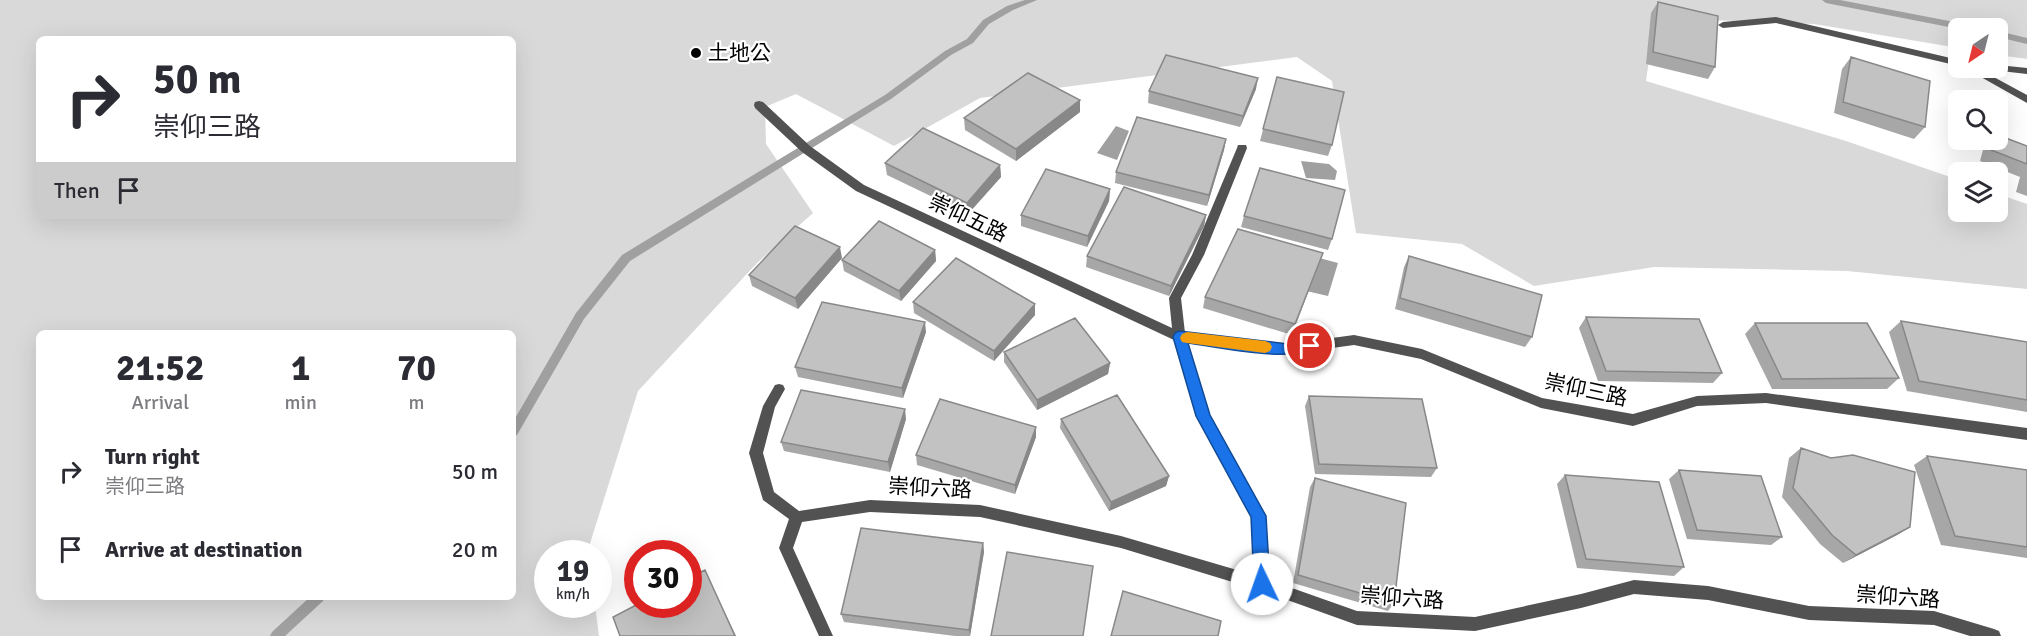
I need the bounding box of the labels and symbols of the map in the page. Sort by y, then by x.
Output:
north arrow [1948,18,2008,78]
place label: 土地公 [708,40,771,66]
marker: 土地公 [689,46,703,60]
street label: 崇仰五路 [924,188,1012,248]
pin [1284,320,1335,371]
street label: 崇仰三路 [1542,369,1630,411]
street label: 崇仰六路 [887,473,973,503]
speed limit sign: 30 [624,540,702,618]
position arrow [1230,552,1294,616]
street label: 崇仰六路 [1855,581,1941,613]
street label: 崇仰六路 [1359,582,1445,614]

